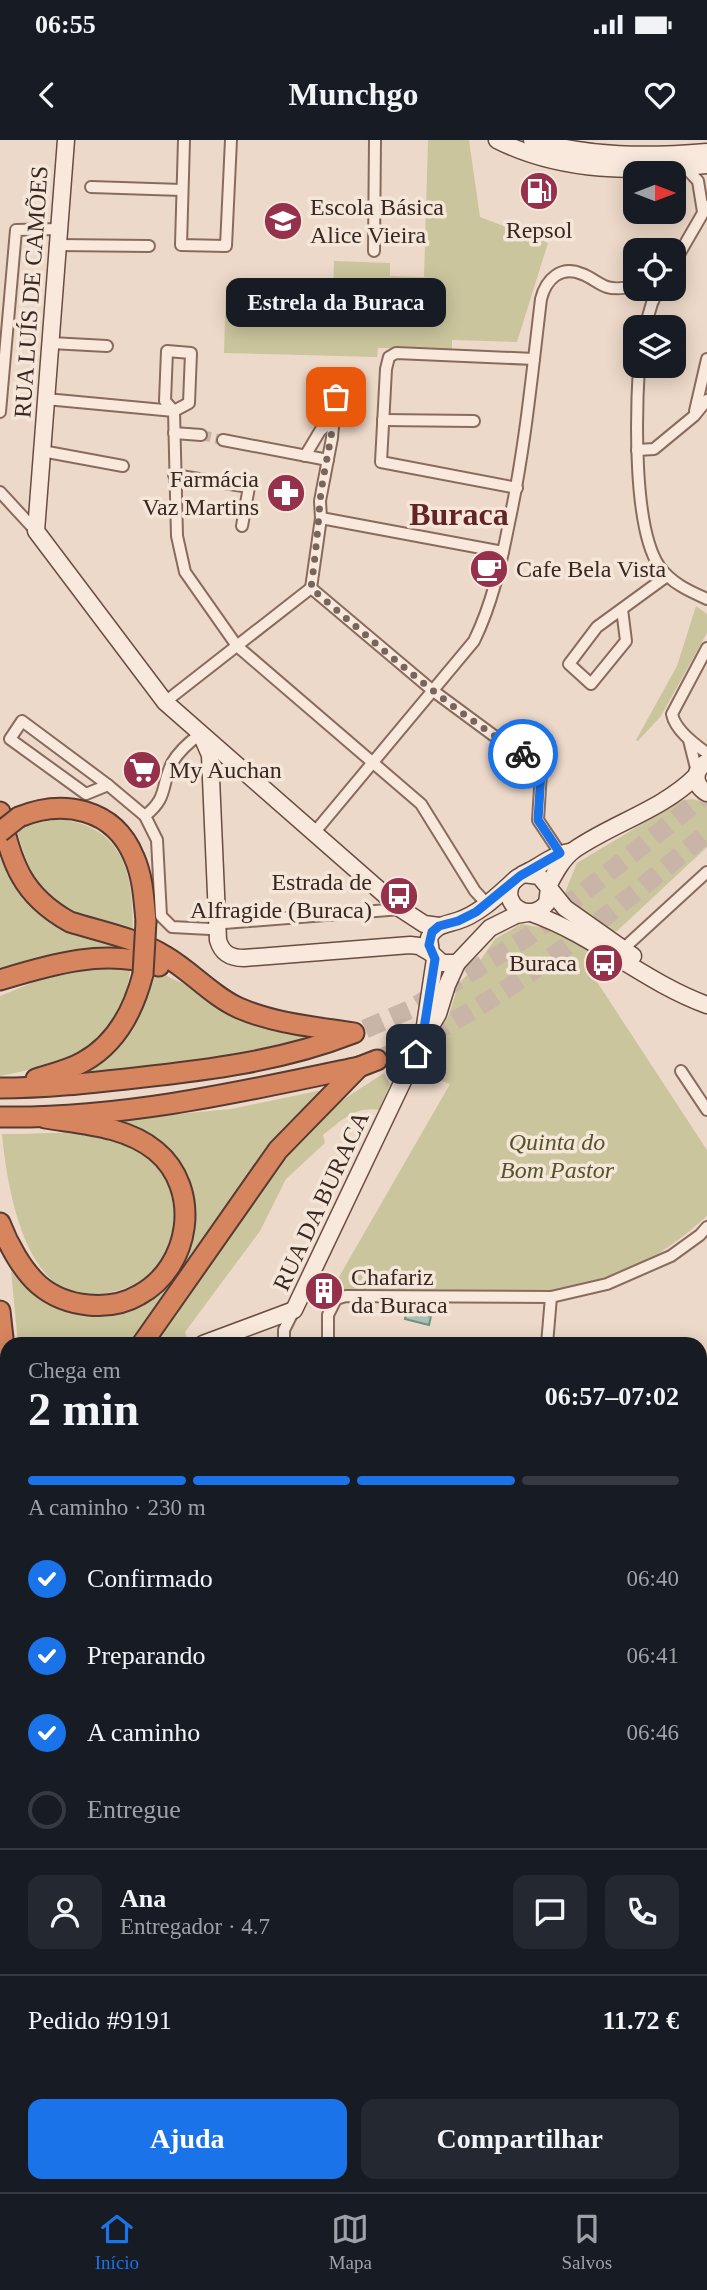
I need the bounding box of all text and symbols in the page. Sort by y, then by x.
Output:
text: 06:55 [35,10,96,39]
icon: back [28,76,66,114]
text: Munchgo [289,76,418,112]
icon: heart [641,76,679,114]
north arrow [623,161,686,224]
map controls [623,161,686,378]
street label: RUA LUÍS DE CAMÕES [9,165,53,419]
fuel station icon: Repsol [518,170,560,212]
place label: Escola Básica Alice Vieira [310,194,444,248]
school or university icon: Escola Básica Alice Vieira [262,200,304,242]
place label: Repsol [506,217,573,243]
button: locate [623,238,686,301]
callout: Estrela da Buraca [226,278,446,327]
text: Estrela da Buraca [247,290,425,315]
button: layers [623,315,686,378]
pin [306,367,366,427]
icon: bag [317,378,355,416]
place label: Farmácia Vaz Martins [142,466,259,520]
pharmacy icon: Farmácia Vaz Martins [265,472,307,514]
district label: Buraca [409,496,509,532]
cafe icon: Cafe Bela Vista [468,548,510,590]
place label: Cafe Bela Vista [516,556,666,582]
courier [488,719,558,789]
icon: bike [504,735,542,773]
supermarket icon: My Auchan [121,749,163,791]
place label: My Auchan [169,757,282,783]
place label: Estrada de Alfragide (Buraca) [190,869,372,923]
bus stop icon: Estrada de Alfragide (Buraca) [378,875,420,917]
bus stop icon: Buraca [583,942,625,984]
place label: Buraca [509,950,577,976]
pin [386,1024,446,1084]
icon: home [397,1035,435,1073]
street label: RUA DA BURACA [268,1107,374,1295]
park label: Quinta do Bom Pastor [500,1129,615,1183]
place label: Chafariz da Buraca [351,1264,448,1318]
building icon: Chafariz da Buraca [303,1270,345,1312]
text: Chega em [28,1358,121,1383]
text: 06:57–07:02 [545,1382,679,1411]
text: 2 min [28,1384,139,1435]
text: A caminho · 230 m [28,1495,206,1520]
icon: check [28,1560,66,1598]
text: Confirmado [87,1564,213,1593]
text: 06:40 [627,1566,679,1591]
icon: check [28,1637,66,1675]
text: Preparando [87,1641,205,1670]
text: 06:41 [627,1643,679,1668]
icon: check [28,1714,66,1752]
text: A caminho [87,1718,200,1747]
text: 06:46 [627,1720,679,1745]
text: Entregue [87,1795,181,1824]
button: person [28,1875,102,1949]
button: chat [513,1875,587,1949]
button: phone [605,1875,679,1949]
text: Ana [120,1884,166,1913]
text: Entregador · 4.7 [120,1914,270,1939]
text: Pedido #9191 [28,2006,172,2035]
text: 11.72 € [602,2006,679,2035]
button: Ajuda [28,2099,347,2179]
button: Compartilhar [361,2099,679,2179]
tab: Início [95,2210,139,2274]
tab: Mapa [329,2210,372,2274]
tab: Salvos [562,2210,612,2274]

